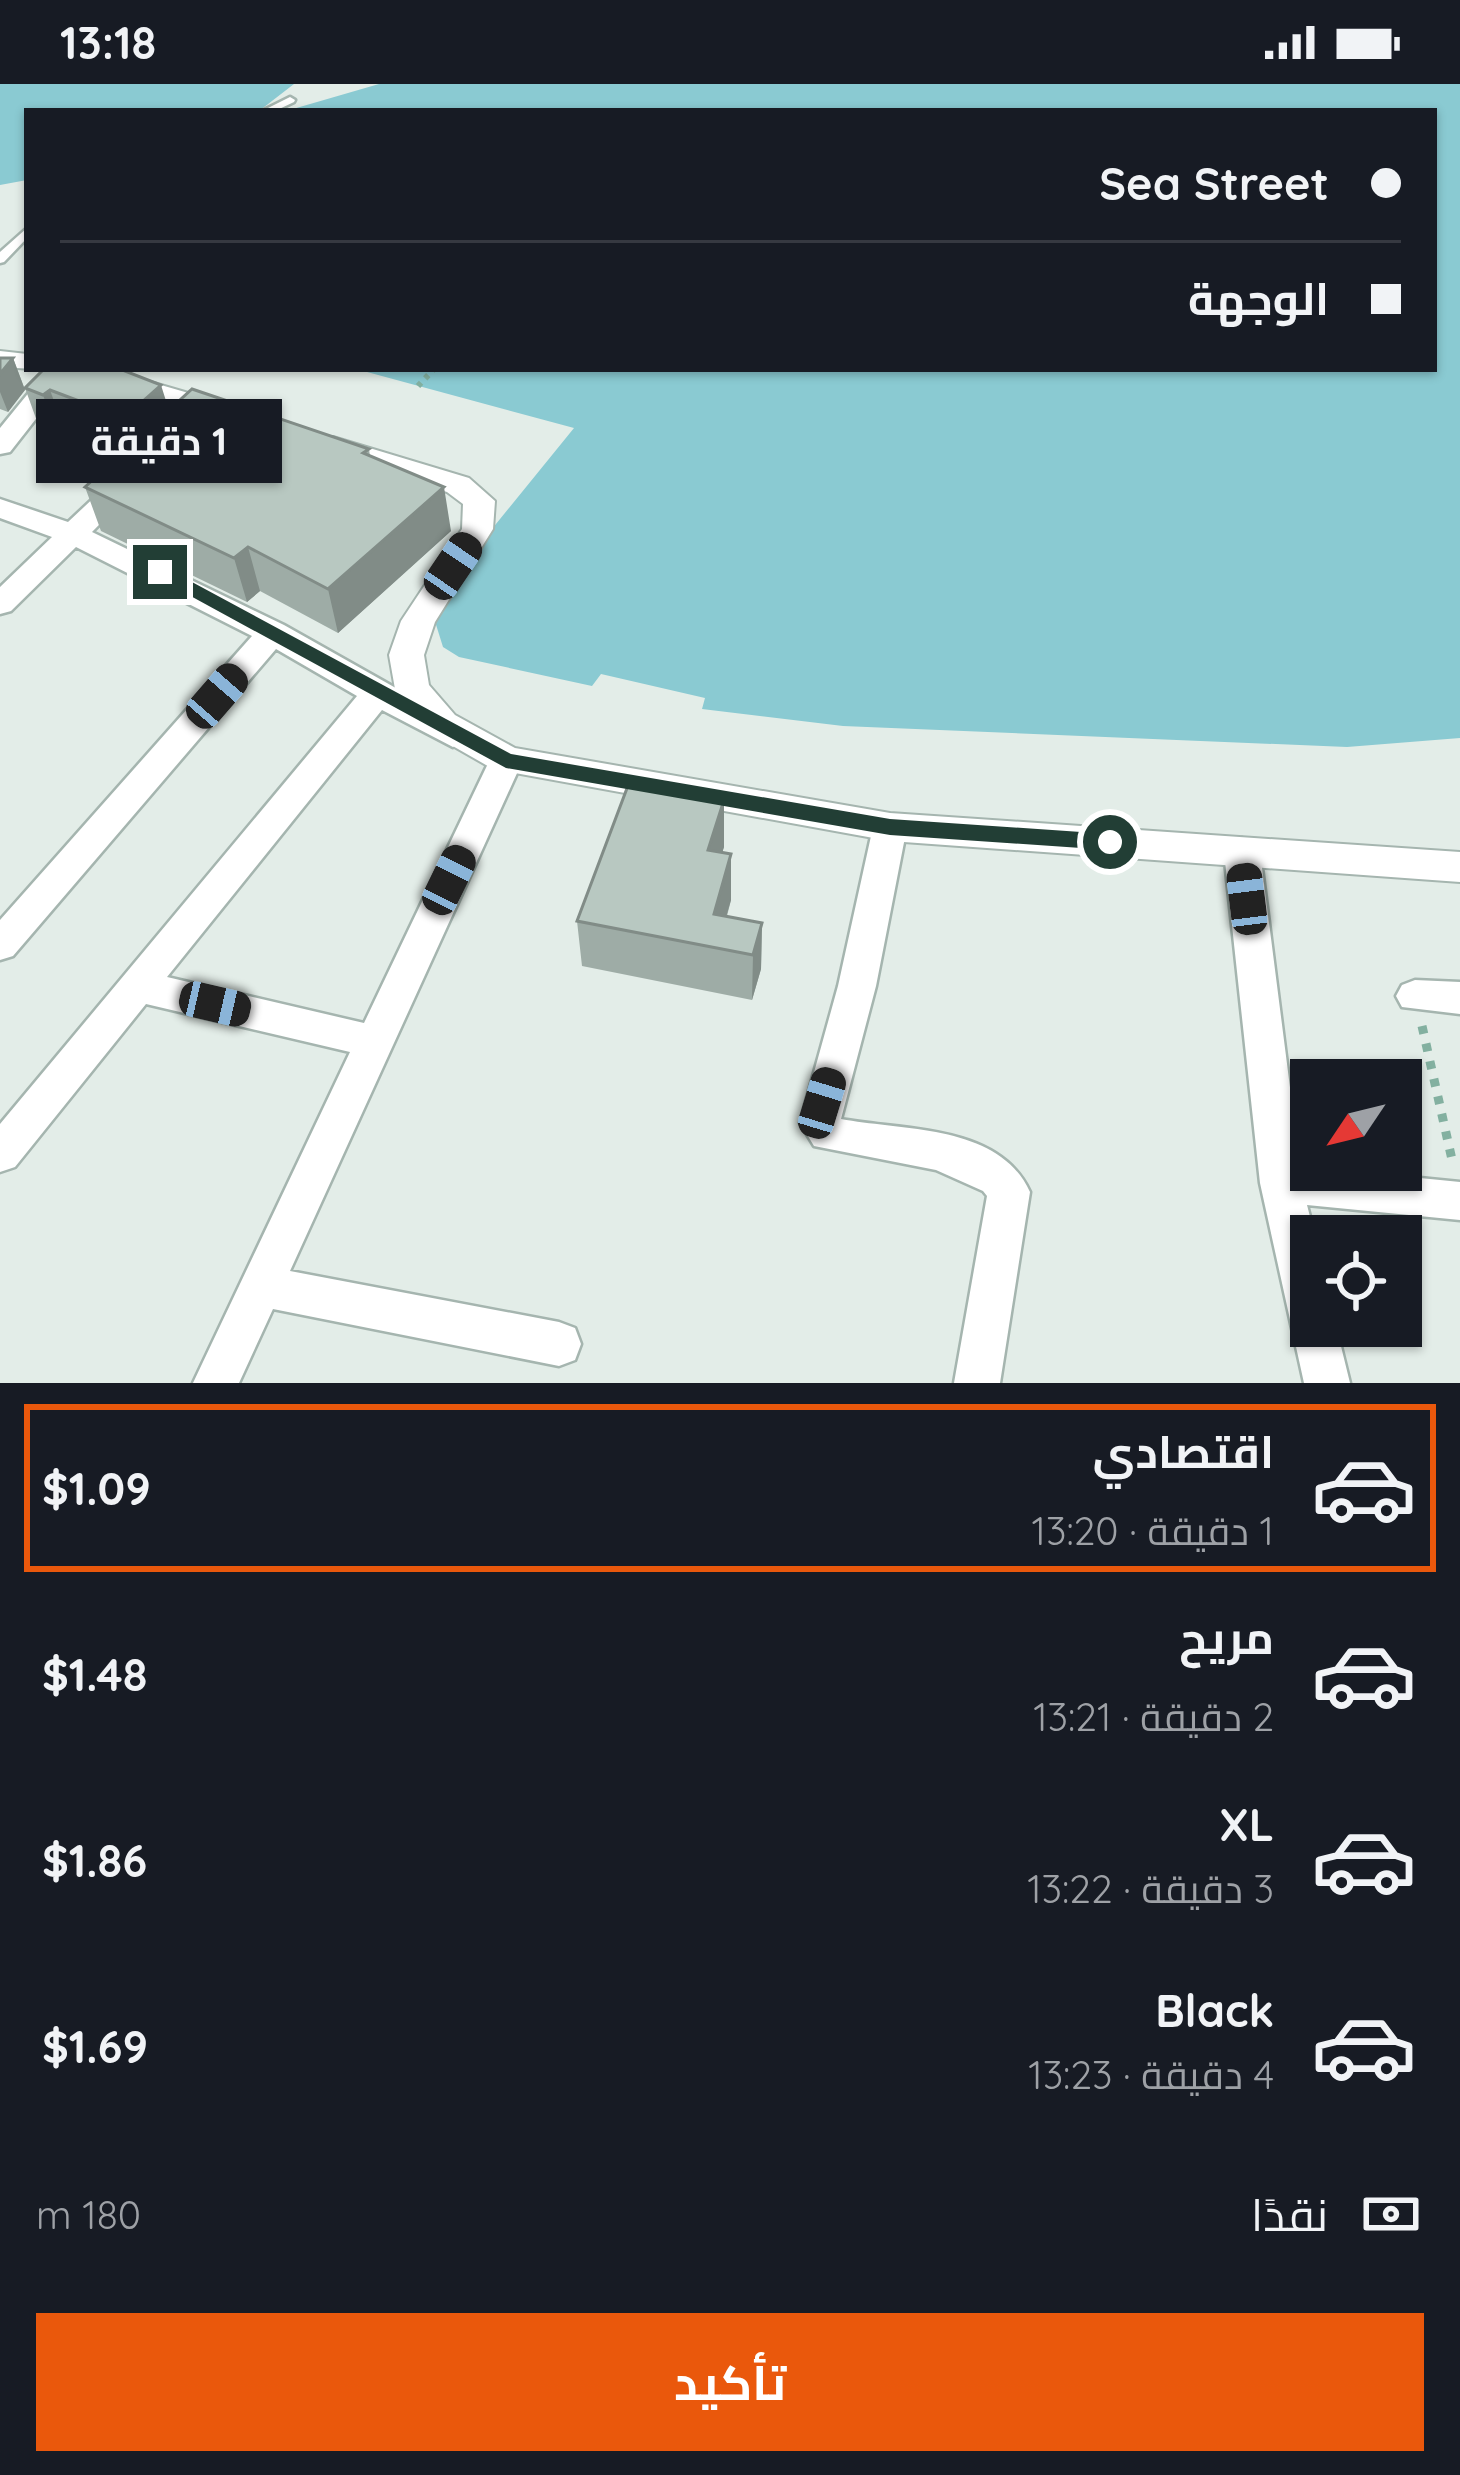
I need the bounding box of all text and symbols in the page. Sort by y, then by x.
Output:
text: 13:18 [60,14,156,70]
text: Sea Street [1099,155,1329,211]
text: الوجهة [1188,270,1329,326]
callout: 1 دقيقة [37,398,283,482]
text: 1 دقيقة [91,416,227,465]
car [418,526,488,606]
route end [133,545,187,599]
car [180,657,254,735]
route start [1083,815,1137,869]
car [417,840,481,920]
car [1225,861,1269,937]
car [176,978,254,1030]
north arrow [1290,1059,1422,1191]
map controls [1290,1059,1422,1347]
car [794,1063,850,1143]
button: locate [1290,1215,1422,1347]
text: اقتصادي [1093,1423,1274,1479]
icon: car [1310,1434,1418,1542]
text: $1.09 [42,1460,151,1516]
text: 1 دقيقة · 13:20 [1032,1506,1274,1555]
text: مريح [1179,1609,1274,1665]
icon: car [1310,1620,1418,1728]
text: $1.48 [42,1646,147,1702]
text: 2 دقيقة · 13:21 [1033,1692,1274,1741]
text: XL [1219,1796,1274,1852]
icon: car [1310,1806,1418,1914]
text: $1.86 [42,1832,147,1888]
text: 3 دقيقة · 13:22 [1027,1864,1274,1913]
text: Black [1155,1982,1274,2038]
icon: car [1310,1992,1418,2100]
text: $1.69 [42,2018,148,2074]
text: 4 دقيقة · 13:23 [1028,2050,1274,2099]
icon: cash [1358,2181,1424,2247]
text: نقدًا [1251,2186,1328,2242]
text: 180 m [36,2190,141,2239]
button: تأكيد [36,2313,1424,2451]

